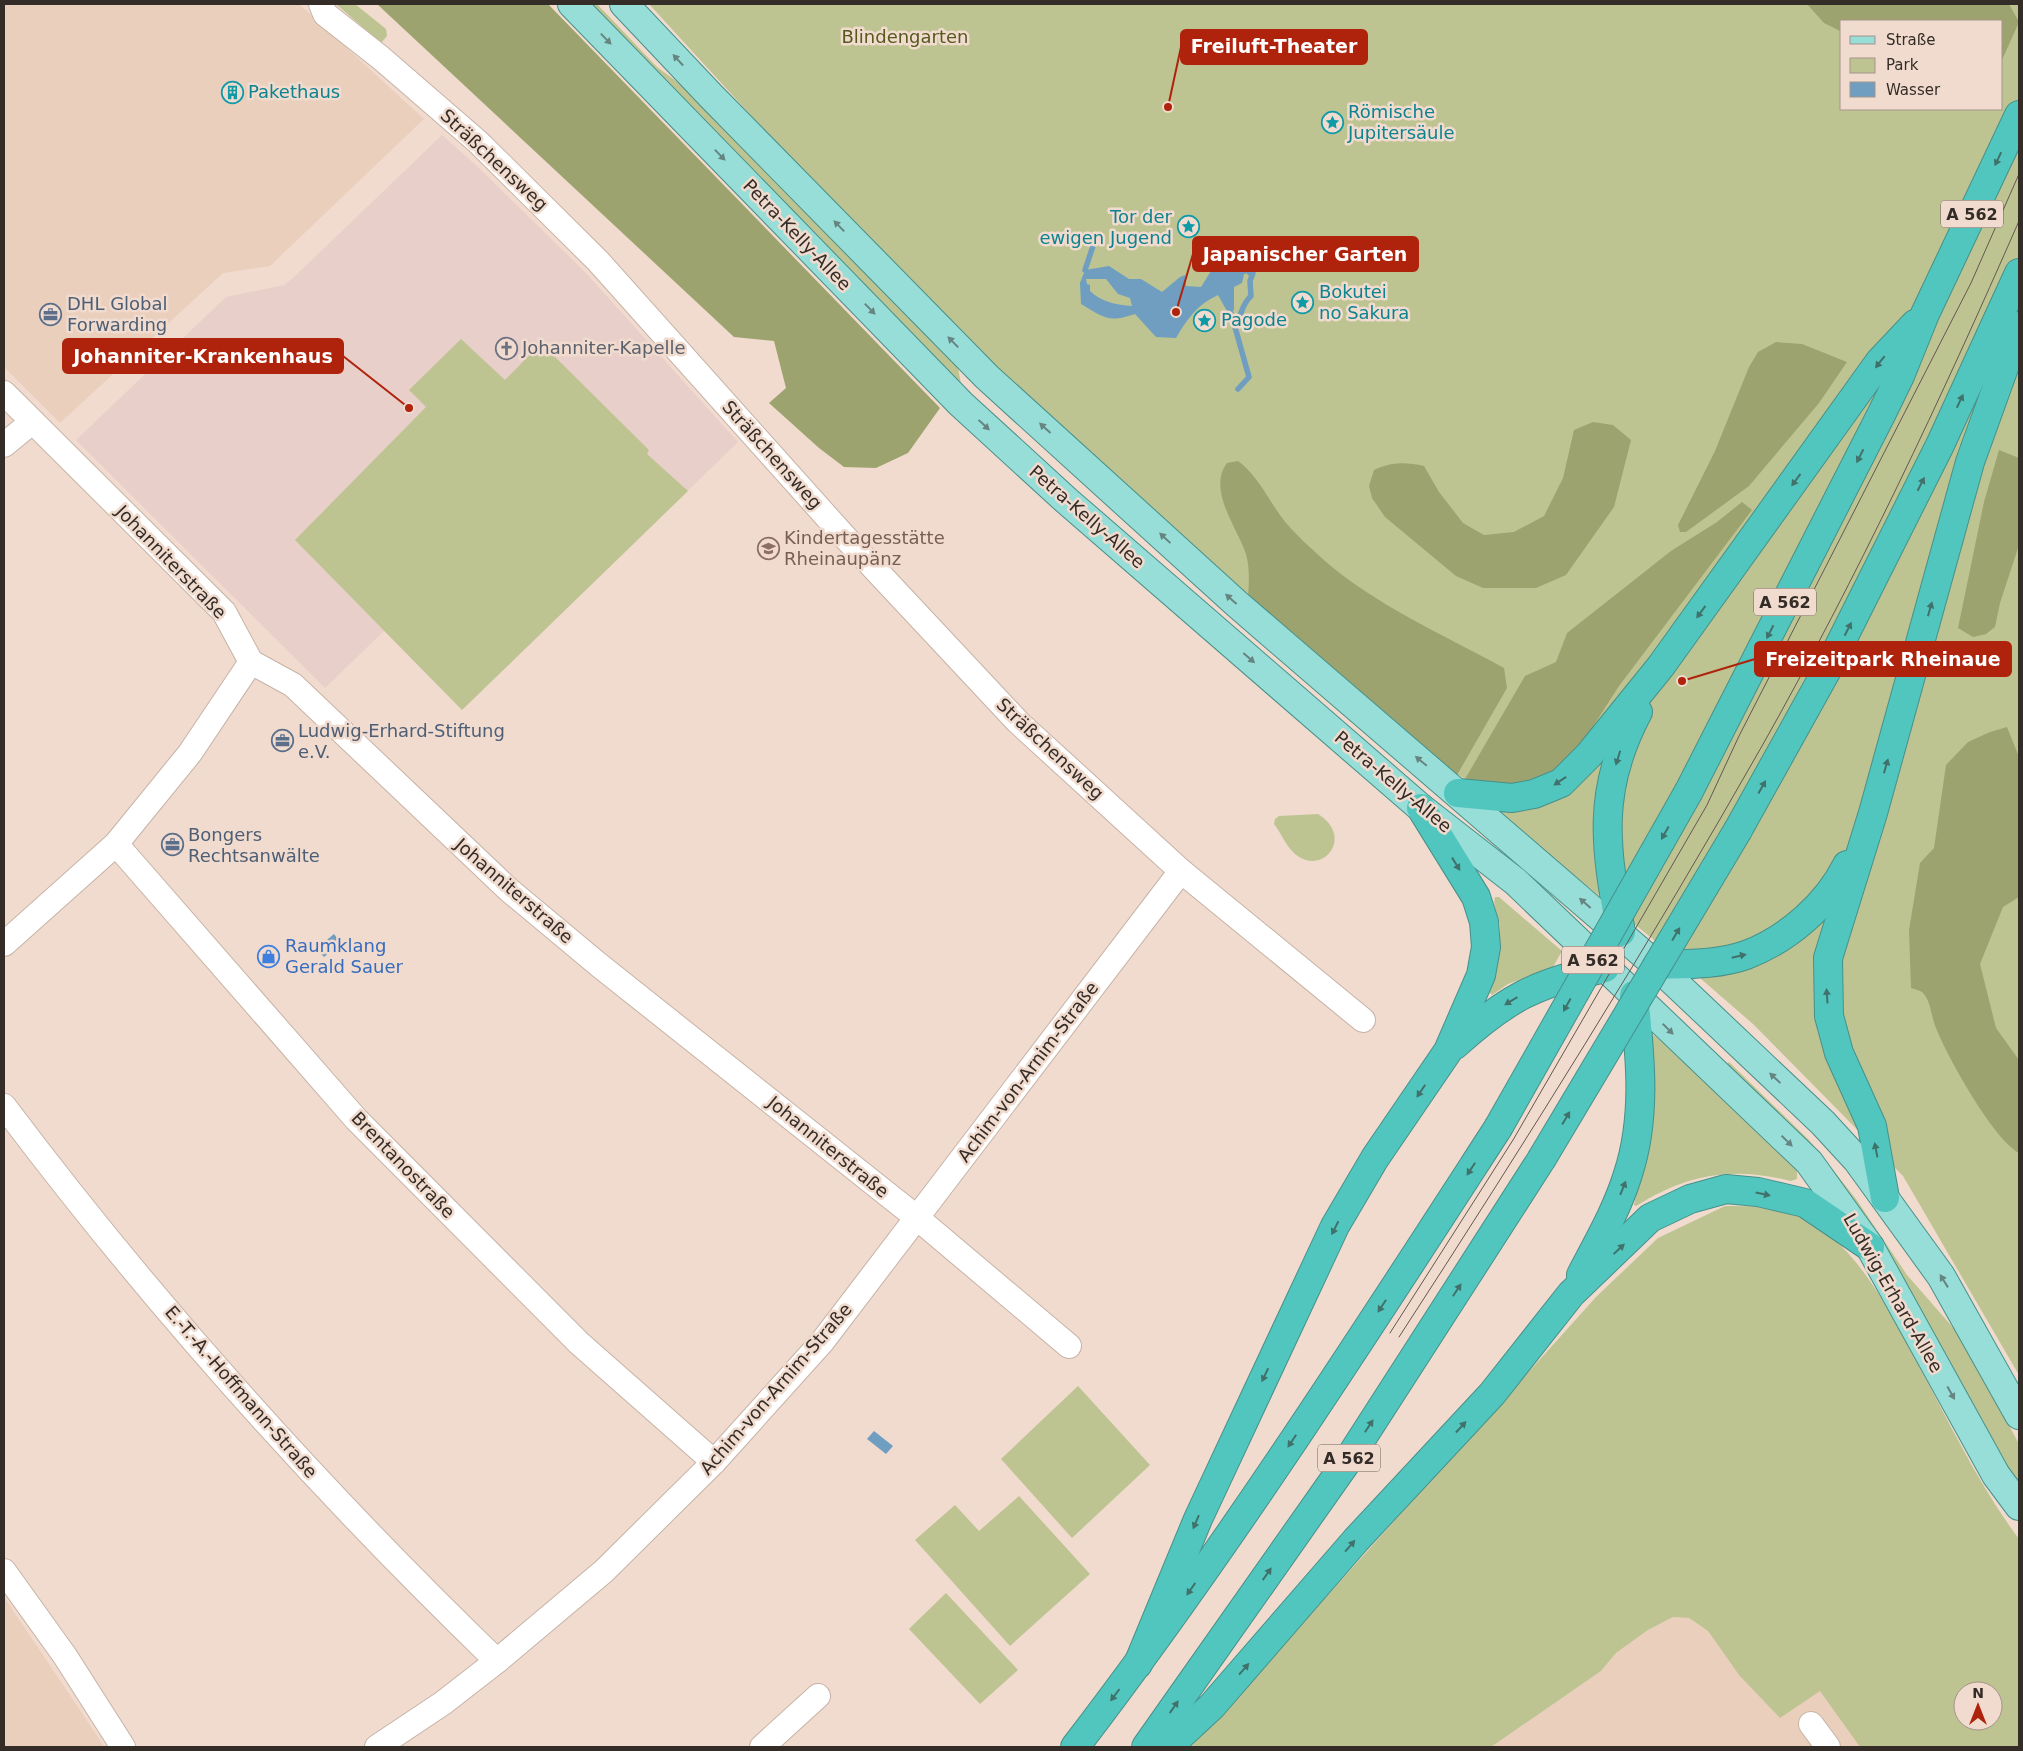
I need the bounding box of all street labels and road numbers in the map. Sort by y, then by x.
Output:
street label: Sträßchensweg [436,105,552,215]
street label: Petra-Kelly-Allee [739,175,856,295]
road number: A 562 [1941,200,2003,228]
street label: Sträßchensweg [718,396,827,513]
street label: Petra-Kelly-Allee [1025,461,1149,572]
street label: Johanniterstraße [111,500,231,623]
road number: A 562 [1754,588,1816,616]
street label: Sträßchensweg [992,694,1108,804]
street label: Petra-Kelly-Allee [1331,727,1456,837]
street label: Johanniterstraße [450,833,578,948]
road number: A 562 [1562,946,1624,974]
street label: Achim-von-Arnim-Straße [953,977,1102,1166]
street label: Johanniterstraße [763,1091,893,1202]
street label: Brentanostraße [347,1107,459,1222]
street label: Ludwig-Erhard-Allee [1839,1209,1948,1376]
street label: Achim-von-Arnim-Straße [695,1299,856,1479]
street label: E.-T.-A.-Hoffmann-Straße [161,1301,322,1482]
road number: A 562 [1318,1445,1380,1472]

